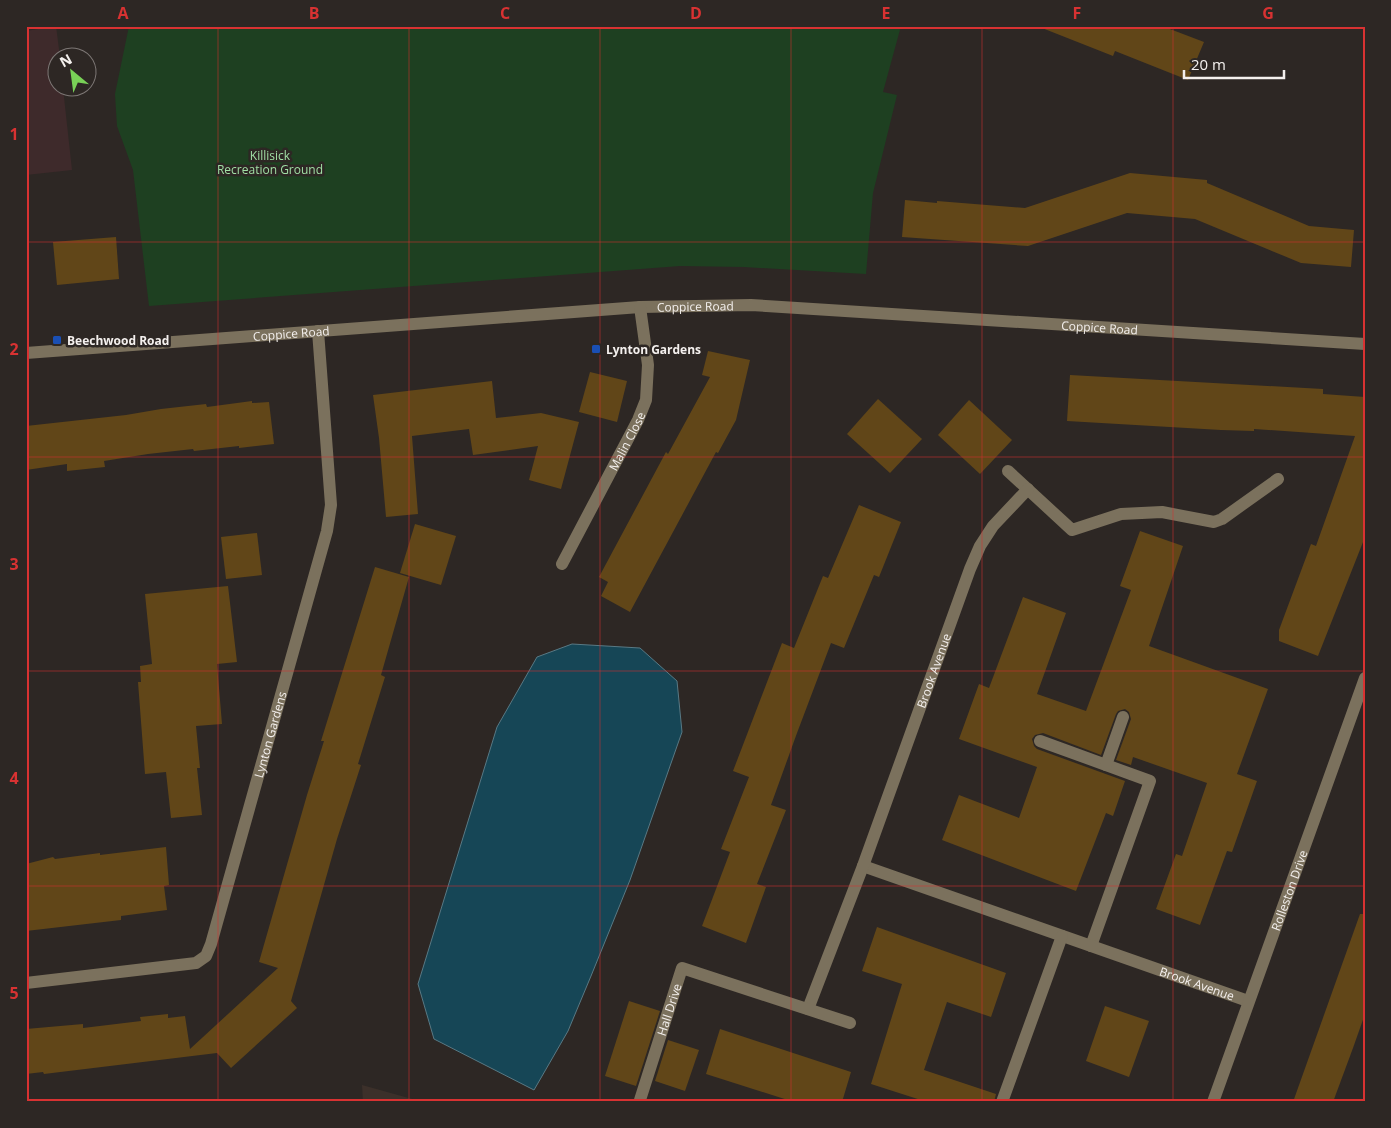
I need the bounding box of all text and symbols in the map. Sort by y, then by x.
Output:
text: A [117,2,129,24]
text: B [309,2,319,24]
text: C [500,2,510,24]
text: D [690,2,702,24]
text: E [882,2,891,24]
text: F [1073,2,1081,24]
text: G [1262,2,1274,24]
north arrow [48,48,98,98]
scale bar [1184,48,1284,80]
text: N [56,49,75,71]
text: 20 m [1191,54,1226,74]
text: 1 [9,123,19,145]
park label: Killisick Recreation Ground [217,147,323,178]
street label: Coppice Road [657,297,734,315]
street label: Coppice Road [1061,316,1138,338]
street label: Coppice Road [252,322,330,344]
place label: Beechwood Road [67,332,169,349]
marker: Beechwood Road [51,334,63,346]
text: 2 [9,338,19,360]
place label: Lynton Gardens [606,341,701,358]
marker: Lynton Gardens [590,343,602,355]
street label: Malin Close [604,409,649,473]
text: 3 [9,553,19,575]
street label: Brook Avenue [912,631,955,710]
street label: Lynton Gardens [250,689,290,780]
text: 4 [9,767,19,789]
street label: Rolleston Drive [1267,847,1311,933]
street label: Brook Avenue [1157,962,1237,1004]
street label: Hall Drive [652,981,685,1038]
text: 5 [9,982,19,1004]

